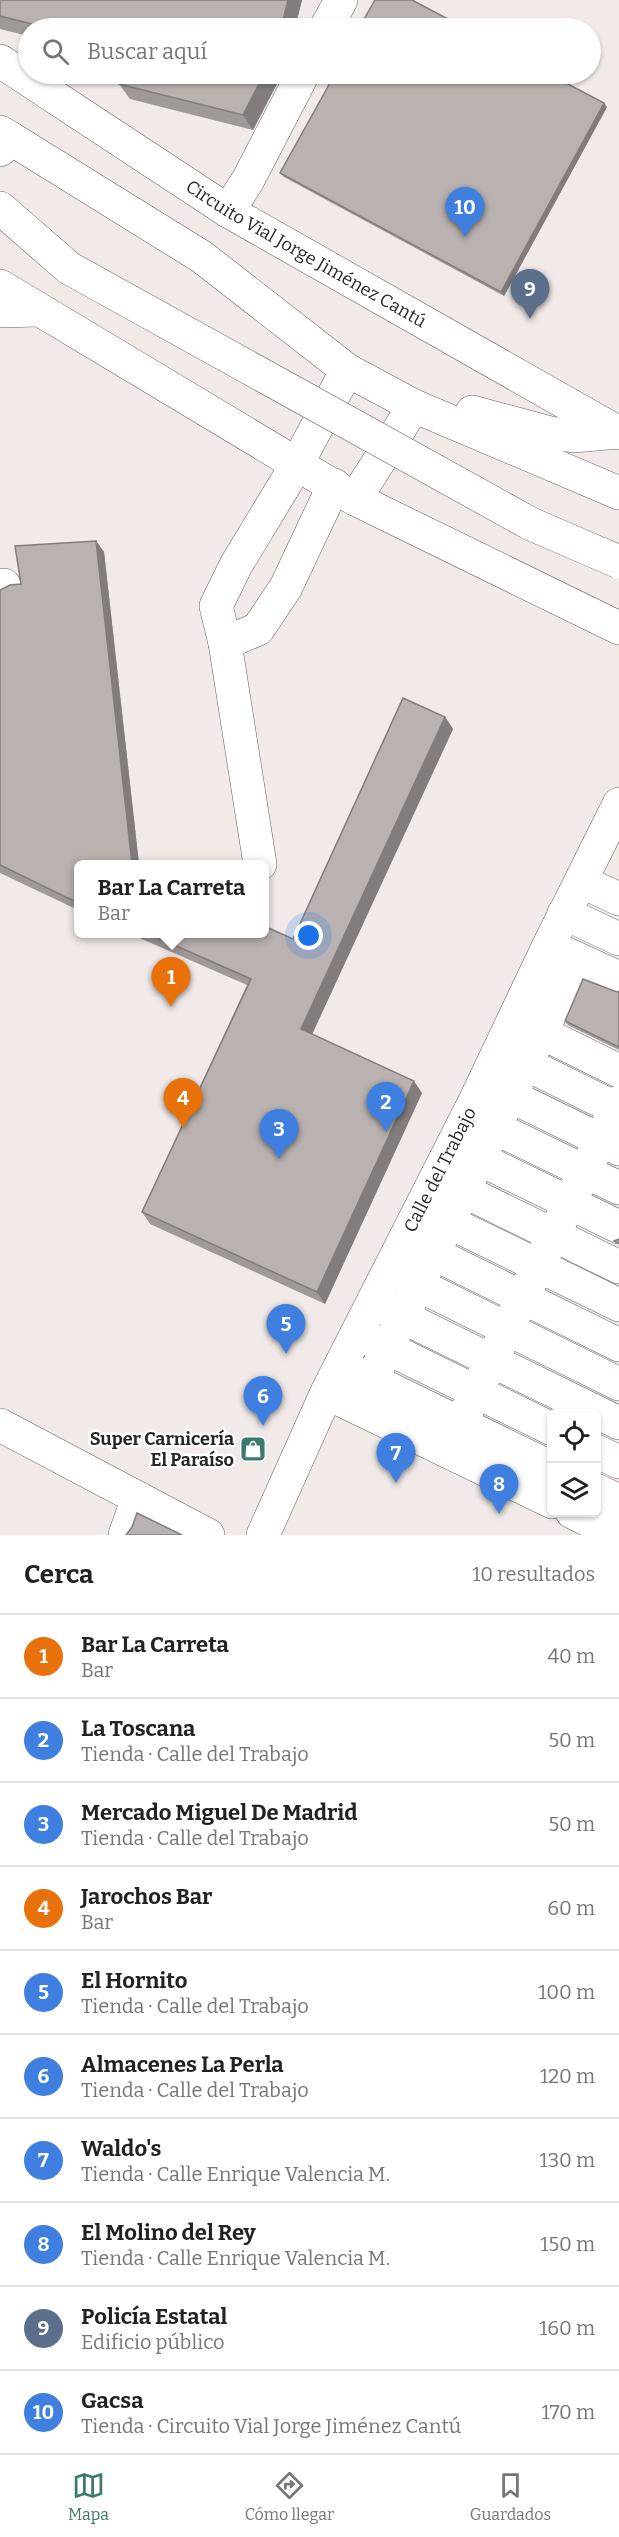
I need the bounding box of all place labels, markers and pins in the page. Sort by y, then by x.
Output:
pin: 10 [446,188,484,237]
pin: 9 [510,270,550,319]
pin: 1 [152,958,190,1007]
pin: 4 [164,1078,202,1128]
pin: 2 [366,1082,406,1132]
pin: 3 [260,1110,298,1159]
pin: 5 [266,1304,306,1354]
pin: 6 [244,1376,282,1426]
place label: Super Carnicería El Paraíso [90,1428,234,1471]
shop icon: Super Carnicería El Paraíso [238,1434,268,1464]
pin: 7 [376,1434,416,1483]
pin: 8 [480,1464,518,1514]

